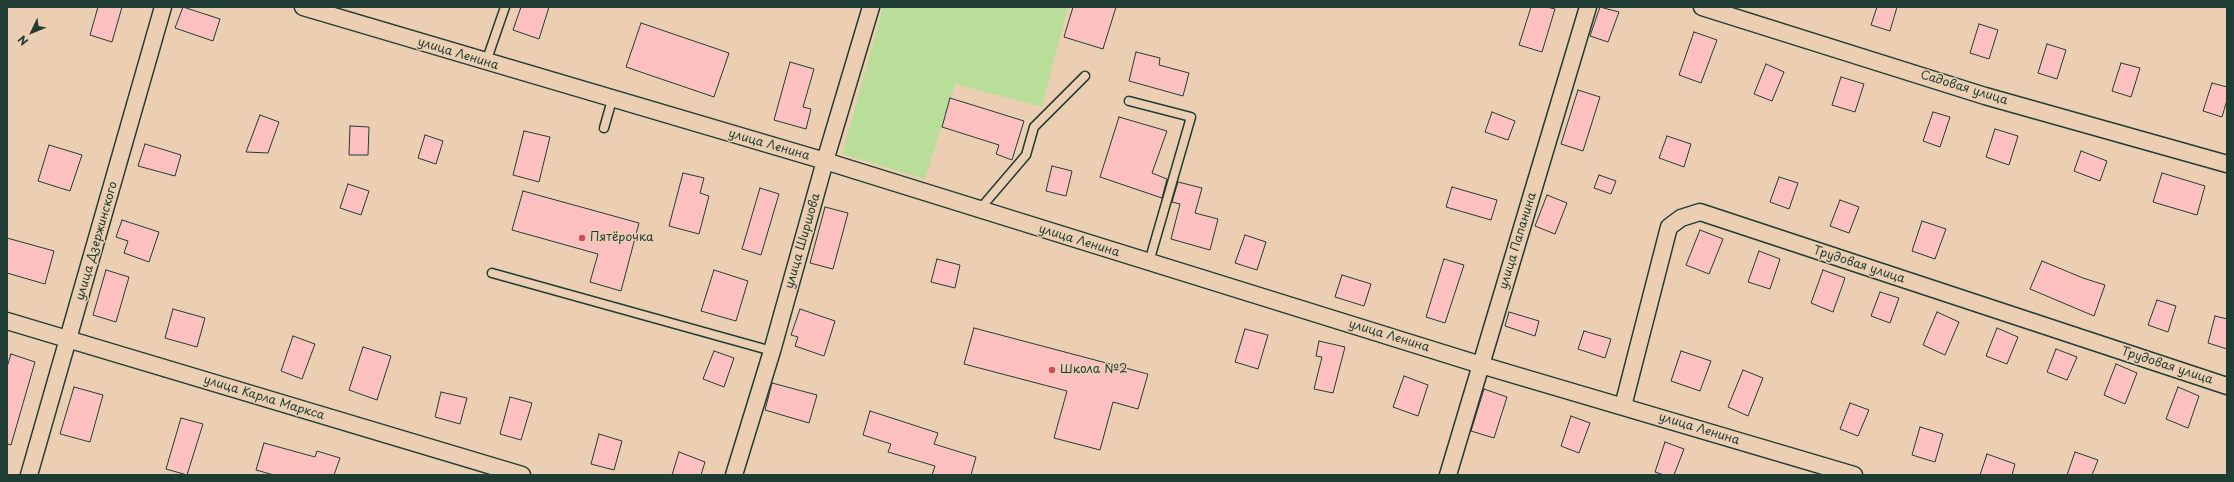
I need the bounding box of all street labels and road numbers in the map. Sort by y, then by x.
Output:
street label: улица Ленина [416,35,500,73]
street label: Садовая улица [1919,68,2009,108]
street label: улица Ленина [727,127,811,163]
street label: улица Дзержинского [73,180,121,302]
street label: улица Папанина [1496,191,1540,291]
street label: улица Ширшова [782,192,824,290]
street label: улица Ленина [1037,222,1121,260]
street label: Трудовая улица [1811,243,1907,287]
street label: улица Ленина [1347,317,1431,355]
street label: Трудовая улица [2119,344,2215,388]
street label: улица Карла Маркса [202,373,326,423]
street label: улица Ленина [1657,410,1741,448]

